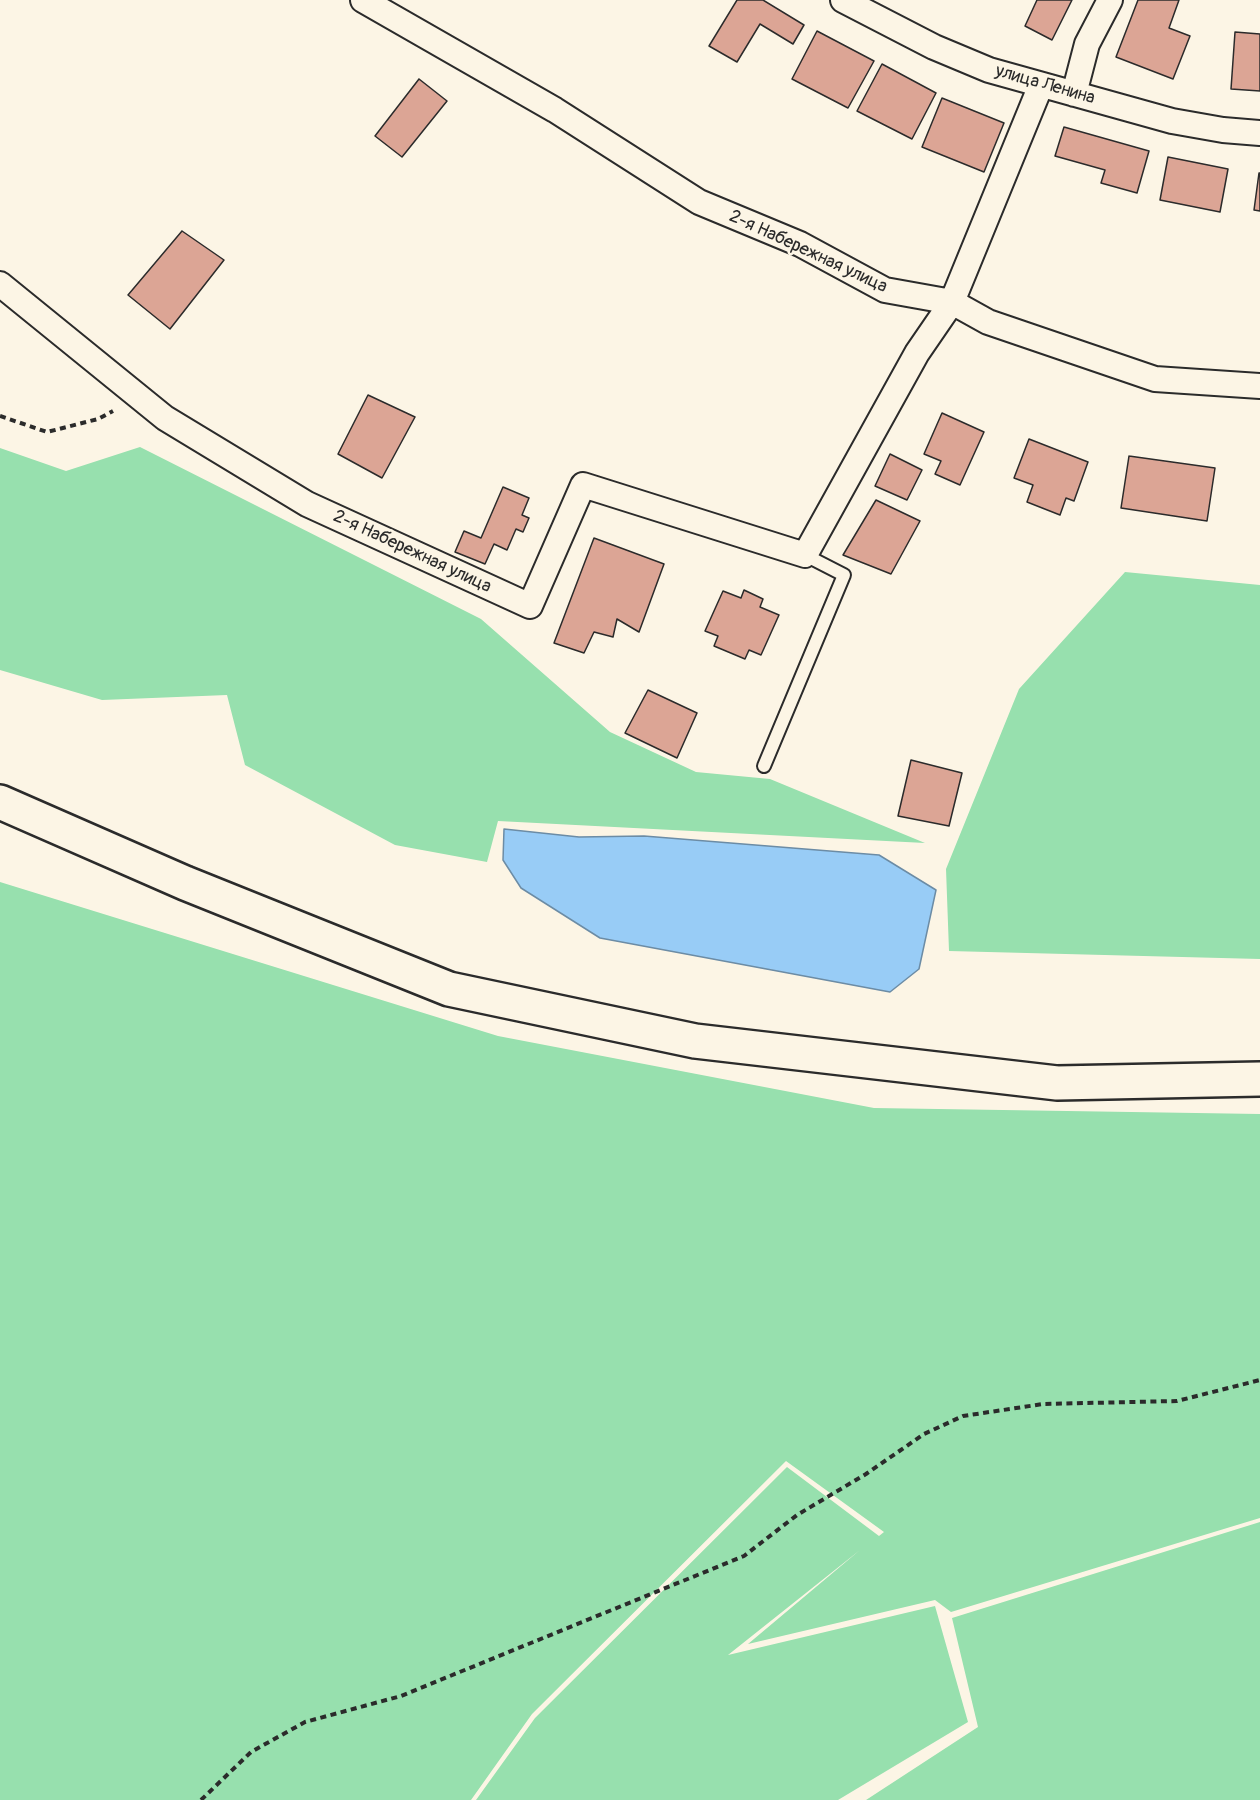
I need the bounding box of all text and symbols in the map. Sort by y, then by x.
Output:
street label: улица Ленина [993,60,1097,110]
street label: 2-я Набережная улица [726,206,890,298]
street label: 2-я Набережная улица [330,506,494,598]

